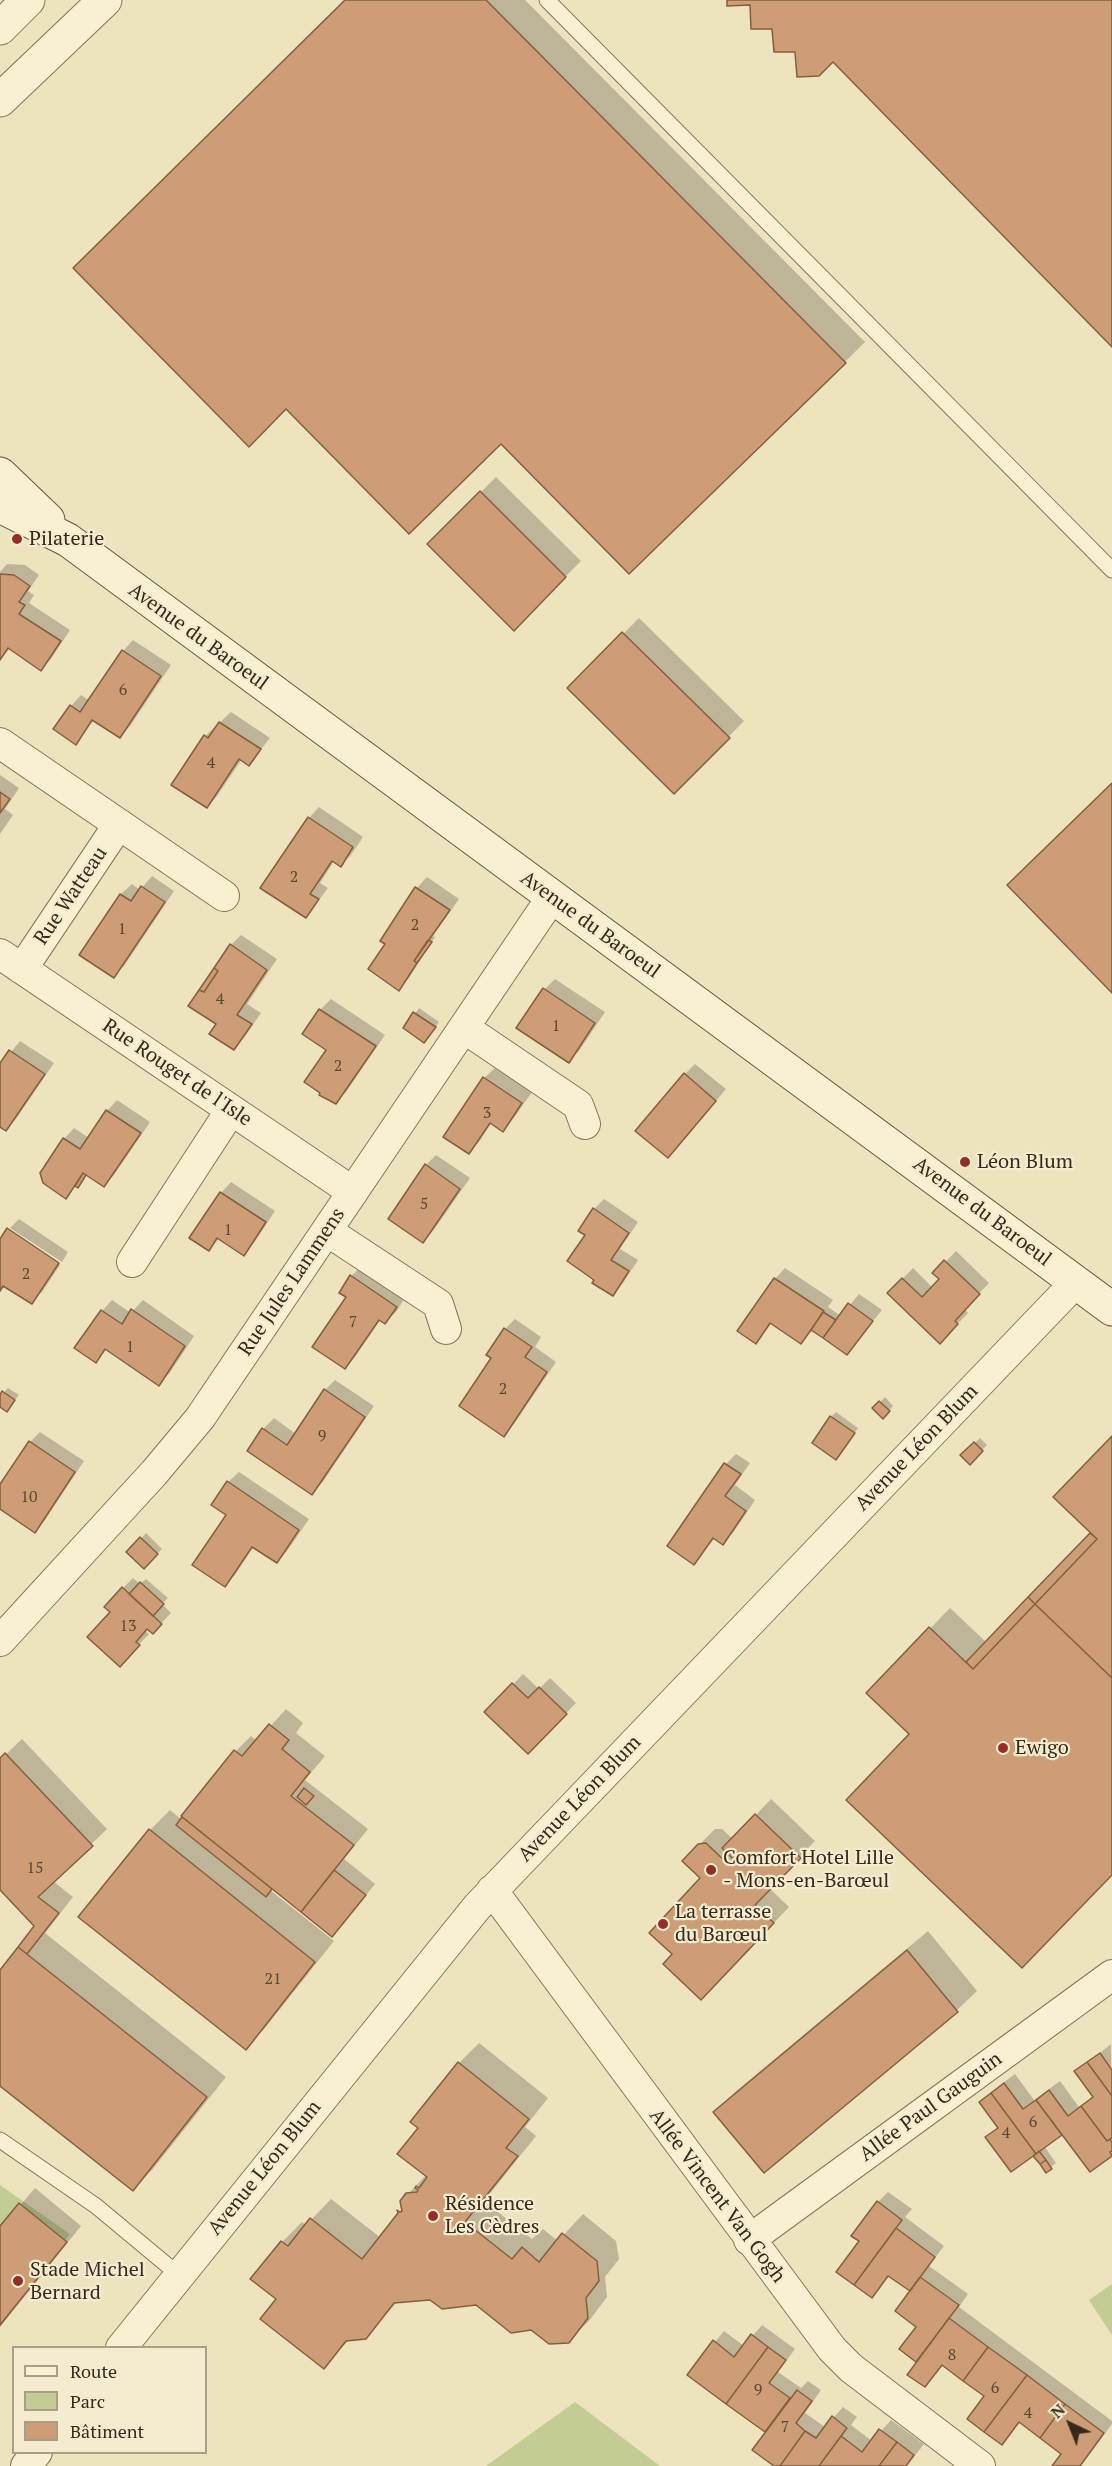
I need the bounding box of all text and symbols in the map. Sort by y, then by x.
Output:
place label: Pilaterie [29,527,104,551]
marker: Pilaterie [10,532,24,546]
street label: Avenue du Baroeul [124,578,272,696]
house number: 6 [119,680,127,700]
house number: 4 [207,753,215,773]
street label: Rue Watteau [29,842,113,950]
street label: Avenue du Baroeul [516,866,664,984]
house number: 2 [290,867,298,887]
house number: 2 [411,915,419,935]
house number: 1 [118,919,126,939]
house number: 4 [216,989,224,1009]
street label: Rue Rouget de l'Isle [98,1014,256,1132]
house number: 1 [552,1016,560,1036]
house number: 2 [334,1056,342,1076]
house number: 3 [483,1103,491,1123]
place label: Léon Blum [977,1150,1073,1174]
street label: Avenue du Baroeul [908,1152,1056,1272]
marker: Léon Blum [958,1155,972,1169]
house number: 5 [420,1194,428,1214]
street label: Rue Jules Lammens [234,1203,350,1361]
house number: 1 [224,1220,232,1240]
house number: 2 [22,1264,30,1284]
house number: 7 [349,1312,357,1332]
house number: 1 [126,1337,134,1357]
house number: 2 [499,1379,507,1399]
street label: Avenue Léon Blum [851,1380,983,1516]
house number: 9 [318,1426,326,1446]
house number: 10 [20,1487,38,1507]
house number: 13 [119,1616,137,1636]
street label: Avenue Léon Blum [514,1731,646,1867]
place label: Ewigo [1015,1736,1069,1760]
marker: Ewigo [996,1741,1010,1755]
place label: Comfort Hotel Lille - Mons-en-Barœul [723,1846,894,1893]
house number: 15 [26,1858,44,1878]
marker: Comfort Hotel Lille - Mons-en-Barœul [704,1863,718,1877]
place label: La terrasse du Barœul [675,1900,771,1947]
marker: La terrasse du Barœul [656,1917,670,1931]
house number: 21 [264,1969,282,1989]
street label: Allée Paul Gauguin [855,2047,1007,2167]
street label: Avenue Léon Blum [203,2096,327,2240]
street label: Allée Vincent Van Gogh [644,2104,790,2288]
house number: 6 [1029,2112,1037,2132]
house number: 4 [1002,2123,1010,2143]
place label: Résidence Les Cèdres [445,2192,540,2239]
marker: Résidence Les Cèdres [426,2209,440,2223]
place label: Stade Michel Bernard [30,2258,145,2305]
marker: Stade Michel Bernard [11,2274,25,2288]
house number: 8 [948,2345,956,2365]
legend [12,2346,207,2454]
text: Route [70,2359,117,2383]
house number: 6 [991,2378,999,2398]
house number: 9 [754,2380,762,2400]
text: Parc [70,2389,105,2413]
north arrow [1040,2394,1100,2454]
text: N [1046,2399,1070,2423]
house number: 4 [1024,2403,1032,2423]
house number: 7 [781,2417,789,2437]
text: Bâtiment [70,2419,144,2443]

